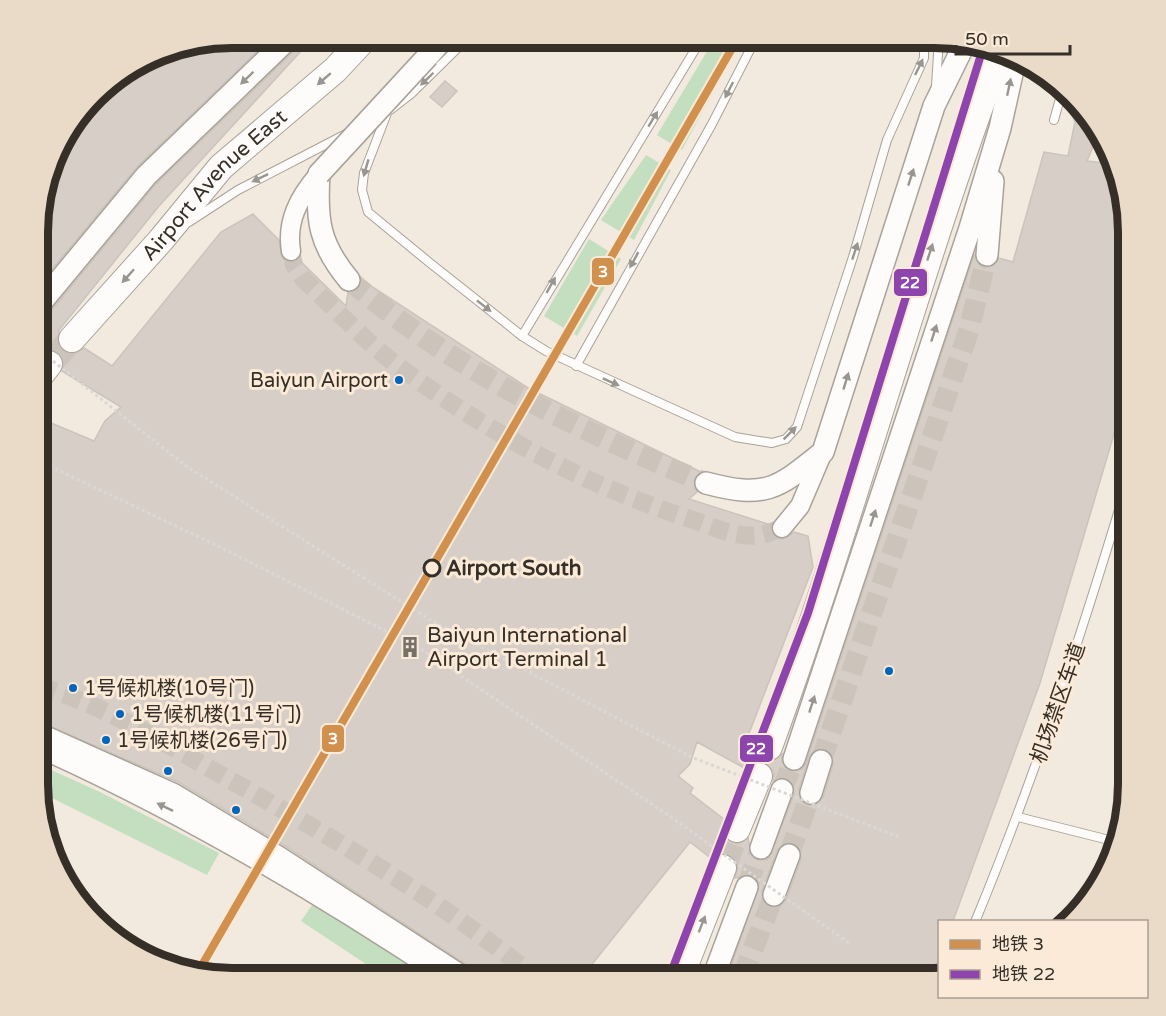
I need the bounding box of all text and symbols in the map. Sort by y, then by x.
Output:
scale bar [956,18,1070,56]
text: 50 m [965,28,1009,50]
one-way arrow [915,59,924,76]
one-way arrow [240,71,255,85]
one-way arrow [420,71,434,85]
one-way arrow [317,72,332,85]
one-way arrow [1005,78,1015,96]
one-way arrow [725,81,734,98]
street label: Airport Avenue East [137,104,292,266]
one-way arrow [648,111,659,127]
one-way arrow [361,159,370,177]
one-way arrow [907,168,916,186]
one-way arrow [252,174,269,183]
one-way arrow [851,242,860,260]
one-way arrow [926,243,936,261]
one-way arrow [629,252,639,269]
line badge: 3 [591,257,615,286]
text: 3 [598,262,608,282]
line badge: 22 [893,268,928,297]
one-way arrow [121,269,135,284]
text: 22 [900,273,920,293]
one-way arrow [546,277,557,293]
one-way arrow [476,300,492,313]
one-way arrow [929,324,939,342]
place label: Baiyun Airport [250,369,388,393]
one-way arrow [842,372,851,390]
marker: Baiyun Airport [393,374,405,386]
one-way arrow [602,378,620,387]
one-way arrow [782,426,797,440]
one-way arrow [869,509,878,527]
place label: Airport South [446,556,582,581]
marker: Airport South [423,559,441,577]
place label: Baiyun International Airport Terminal 1 [427,623,627,672]
building icon: Baiyun International Airport Terminal 1 [398,635,422,659]
street label: 机场禁区车道 [1026,640,1091,767]
unlabelled marker [883,665,895,677]
place label: 1号候机楼(10号门) [84,677,254,701]
marker: 1号候机楼(10号门) [67,682,79,694]
one-way arrow [808,695,817,713]
place label: 1号候机楼(11号门) [131,703,301,727]
marker: 1号候机楼(11号门) [114,708,126,720]
line badge: 3 [321,724,345,753]
place label: 1号候机楼(26号门) [117,729,287,753]
text: 3 [328,729,338,749]
marker: 1号候机楼(26号门) [100,734,112,746]
line badge: 22 [739,734,774,763]
text: 22 [746,739,766,759]
unlabelled marker [162,765,174,777]
one-way arrow [157,803,174,812]
unlabelled marker [230,804,242,816]
one-way arrow [698,915,707,933]
legend [938,920,1148,998]
text: 地铁 3 [992,933,1044,955]
text: 地铁 22 [992,963,1055,985]

